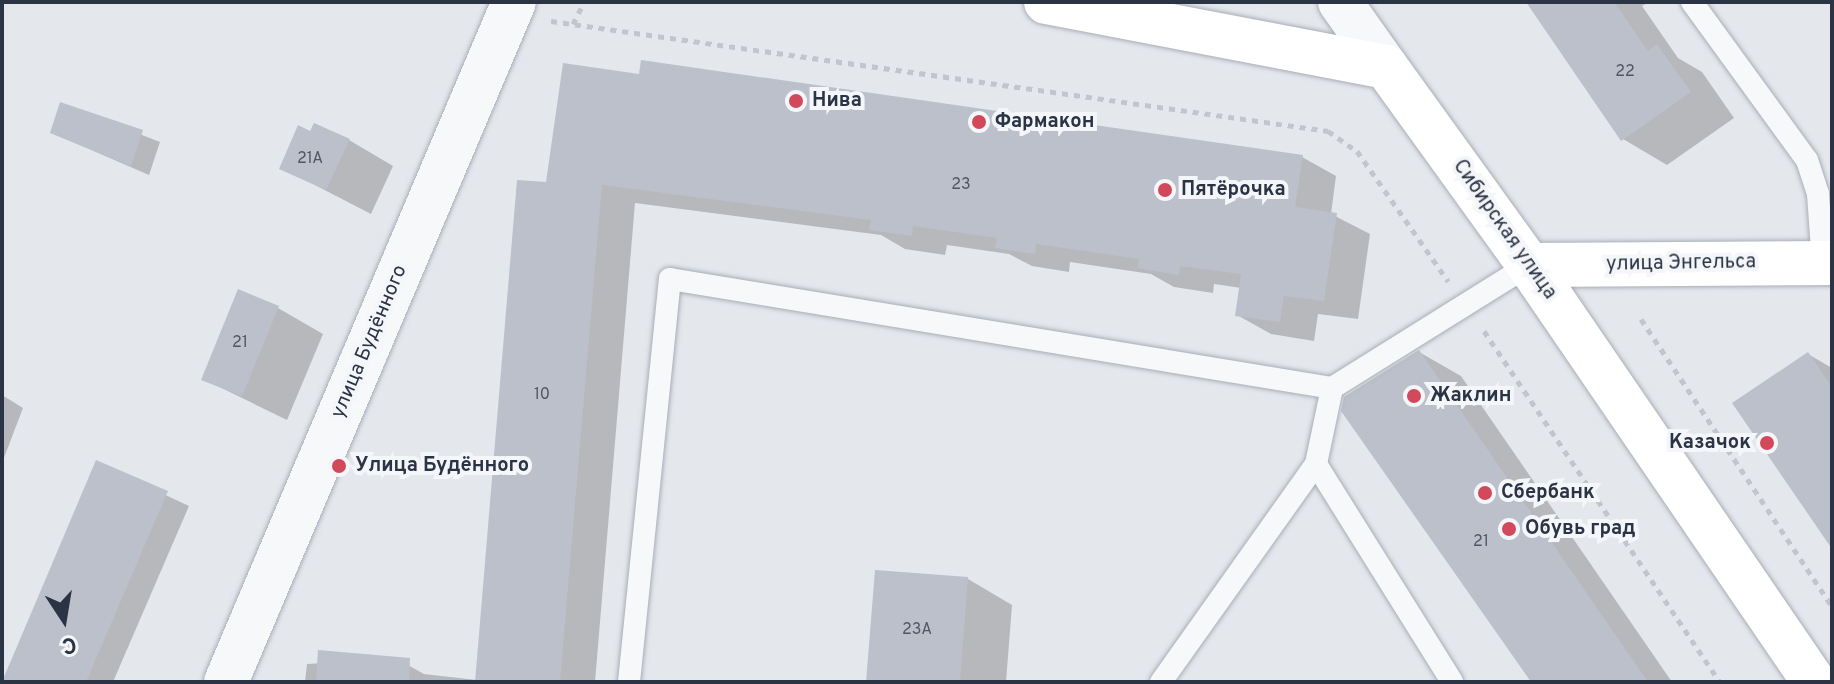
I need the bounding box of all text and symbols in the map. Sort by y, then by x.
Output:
house number: 22 [1615,62,1635,82]
place label: Нива [812,89,862,113]
marker: Нива [787,92,805,110]
place label: Фармакон [995,110,1094,134]
marker: Фармакон [970,113,988,131]
house number: 21А [297,149,323,169]
street label: Сибирская улица [1447,155,1561,305]
house number: 23 [951,175,971,195]
place label: Пятёрочка [1181,178,1286,202]
marker: Пятёрочка [1156,181,1174,199]
street label: улица Энгельса [1606,251,1756,277]
street label: улица Будённого [327,262,413,422]
house number: 21 [232,333,248,353]
place label: Жаклин [1430,384,1511,408]
house number: 10 [534,385,550,405]
marker: Жаклин [1405,387,1423,405]
place label: Казачок [1669,431,1751,455]
marker: Казачок [1758,434,1776,452]
place label: Улица Будённого [355,454,529,478]
marker: Улица Будённого [330,457,348,475]
place label: Сбербанк [1501,481,1595,505]
marker: Сбербанк [1476,484,1494,502]
place label: Обувь град [1525,517,1636,541]
marker: Обувь град [1500,520,1518,538]
house number: 21 [1473,532,1489,552]
north arrow [24,580,104,660]
house number: 23А [902,620,932,640]
text: С [59,629,79,659]

